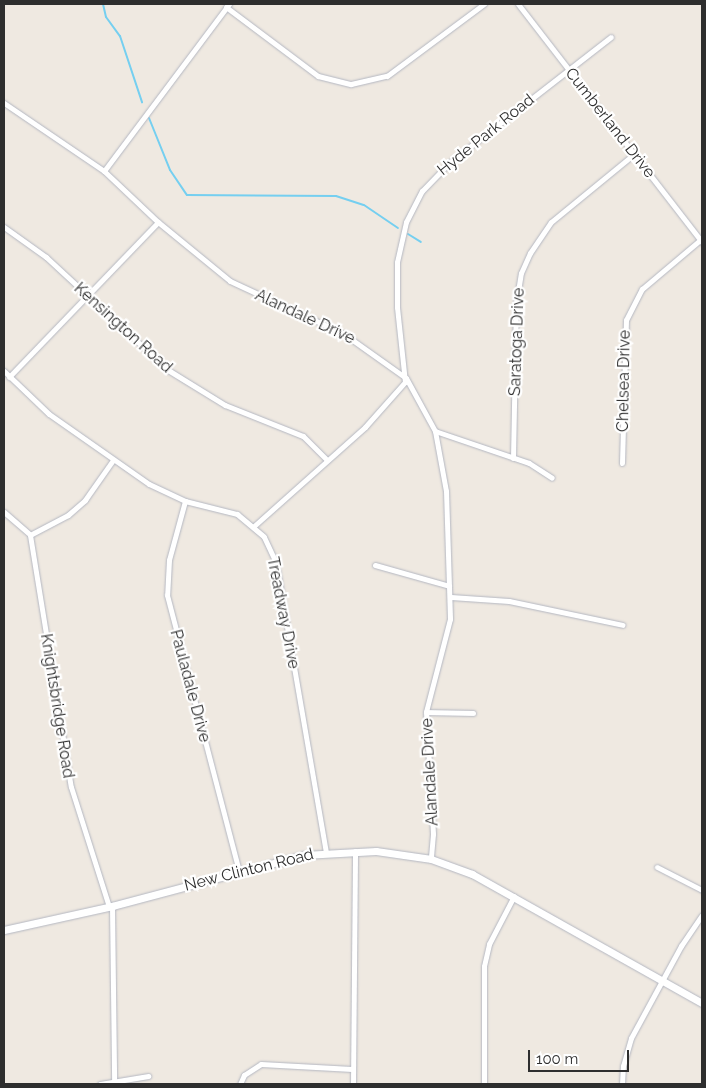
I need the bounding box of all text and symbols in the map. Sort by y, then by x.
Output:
street label: Cumberland Drive [561,64,659,182]
street label: Hyde Park Road [434,90,538,180]
street label: Kensington Road [70,279,176,377]
street label: Alandale Drive [252,286,358,348]
street label: Saratoga Drive [506,288,528,396]
street label: Chelsea Drive [614,330,634,432]
street label: Treadway Drive [263,555,303,671]
street label: Pauladale Drive [166,628,214,744]
street label: Knightsbridge Road [36,632,78,780]
street label: Alandale Drive [418,718,442,826]
street label: New Clinton Road [182,845,316,895]
scale bar [531,1040,632,1072]
text: 100 m [536,1050,578,1068]

